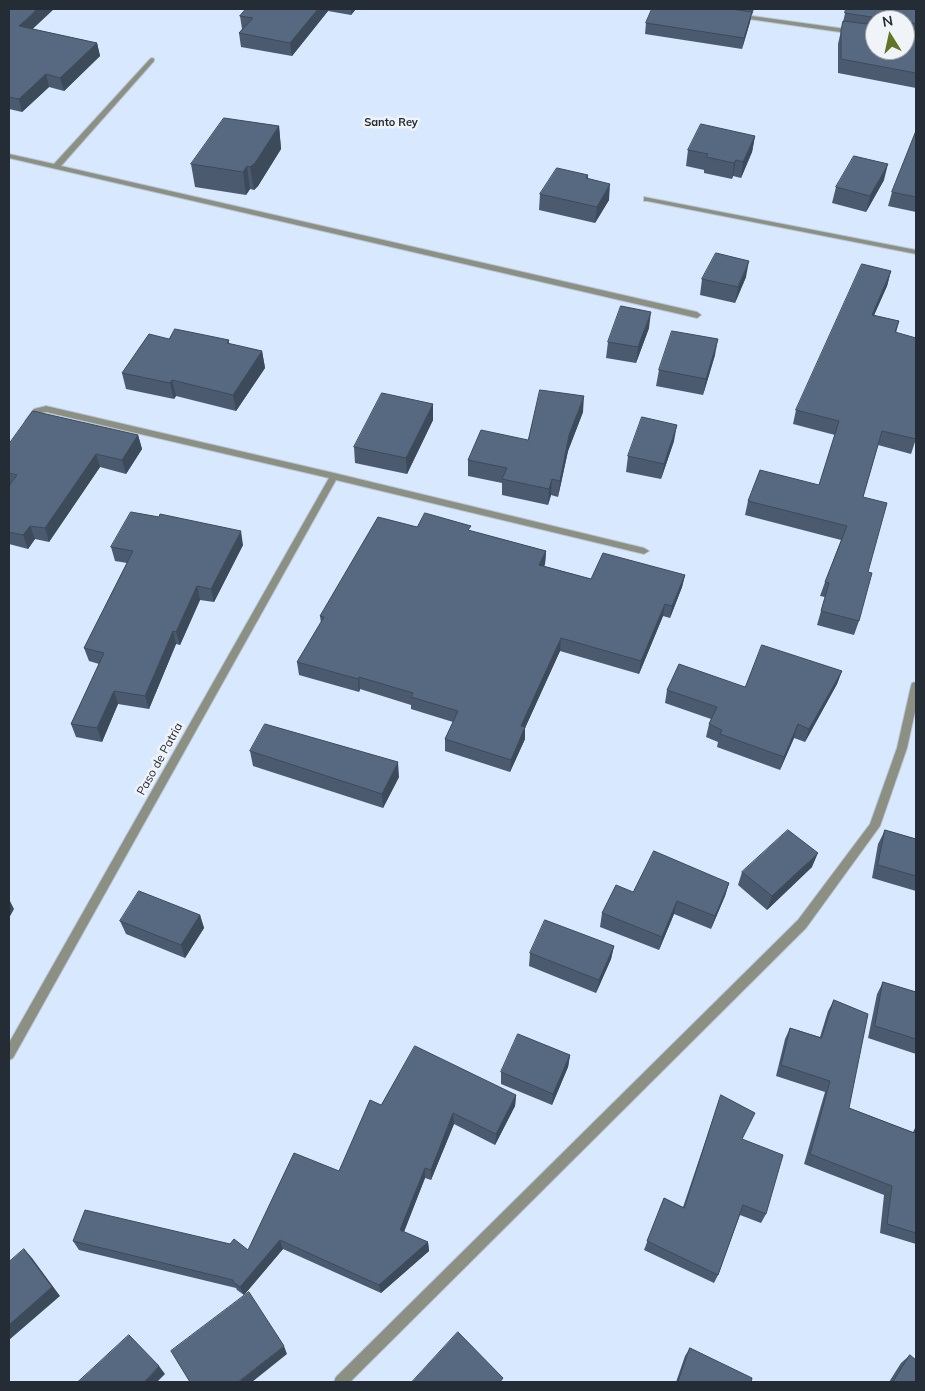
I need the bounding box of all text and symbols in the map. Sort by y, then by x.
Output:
north arrow [865,10,915,60]
text: N [881,11,894,31]
district label: Santo Rey [364,116,418,130]
street label: Paso de Patria [134,720,186,798]

